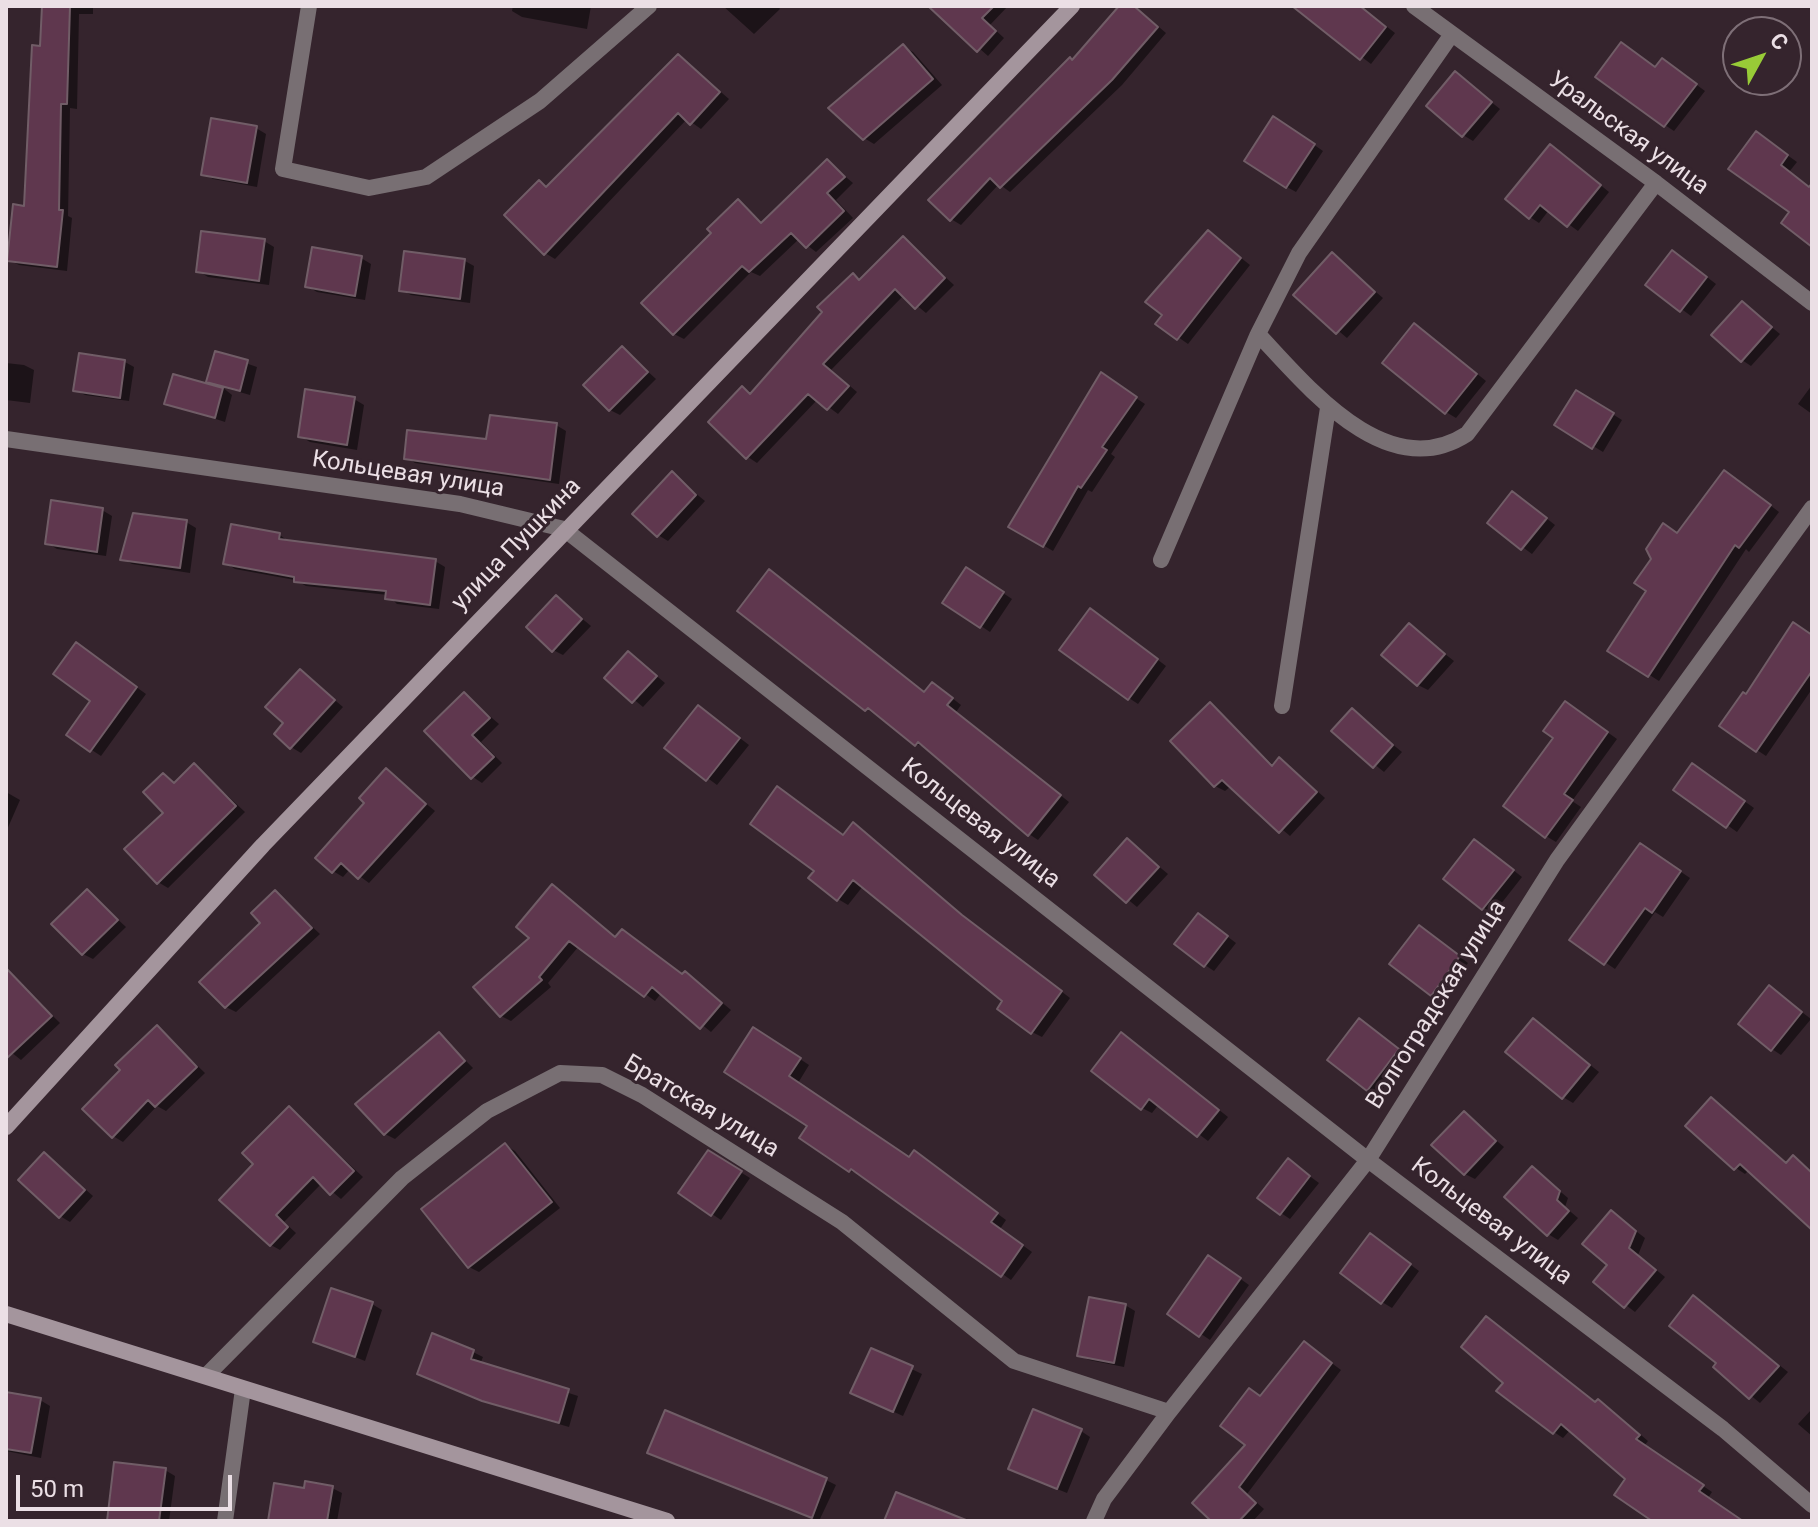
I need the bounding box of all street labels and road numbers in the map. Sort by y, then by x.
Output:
street label: Уральская улица [1542,66,1714,202]
street label: Кольцевая улица [310,446,506,504]
street label: улица Пушкина [446,473,588,617]
street label: Кольцевая улица [895,753,1065,895]
street label: Волгоградская улица [1361,895,1513,1115]
street label: Братская улица [618,1049,784,1165]
street label: Кольцевая улица [1405,1152,1577,1292]

